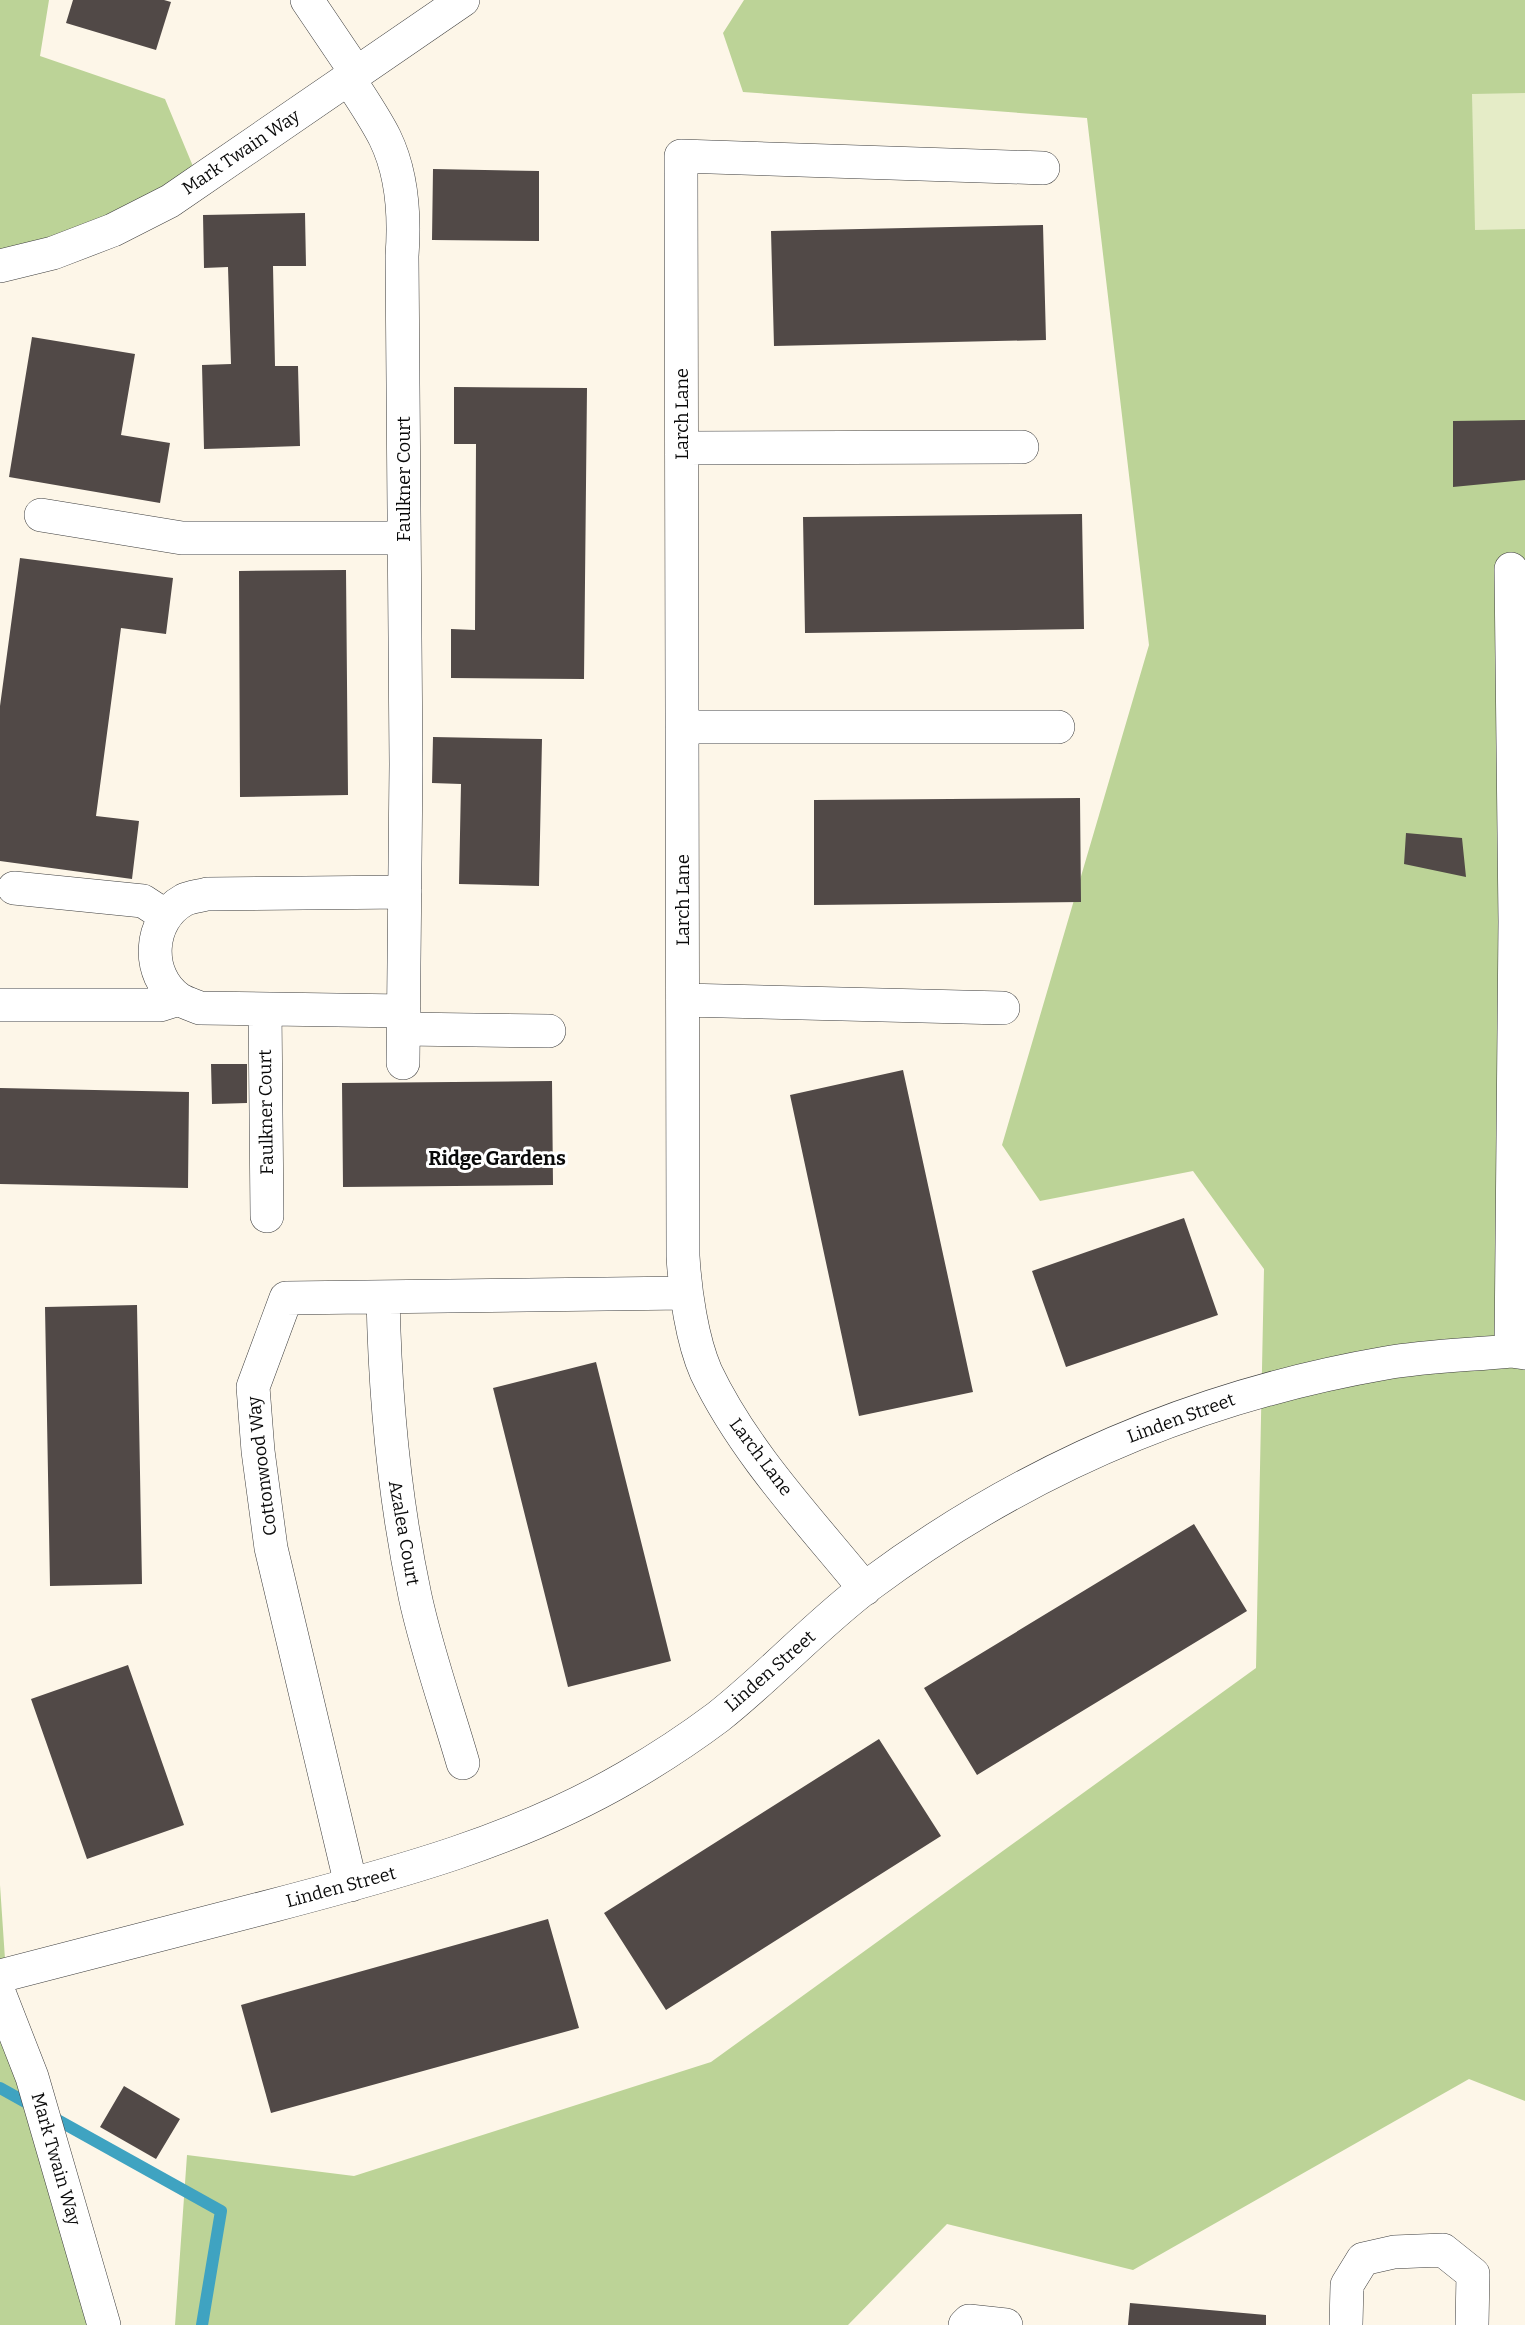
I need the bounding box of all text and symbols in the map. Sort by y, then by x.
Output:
street label: Mark Twain Way [178,104,304,199]
street label: Larch Lane [671,368,693,460]
street label: Faulkner Court [393,416,415,542]
street label: Larch Lane [672,854,694,946]
street label: Faulkner Court [254,1049,278,1175]
district label: Ridge Gardens [428,1146,566,1170]
street label: Linden Street [1124,1388,1238,1448]
street label: Cottonwood Way [242,1395,281,1537]
street label: Larch Lane [725,1414,797,1500]
street label: Azalea Court [384,1479,424,1588]
street label: Linden Street [720,1625,820,1716]
street label: Linden Street [284,1862,399,1912]
street label: Mark Twain Way [27,2090,86,2228]

